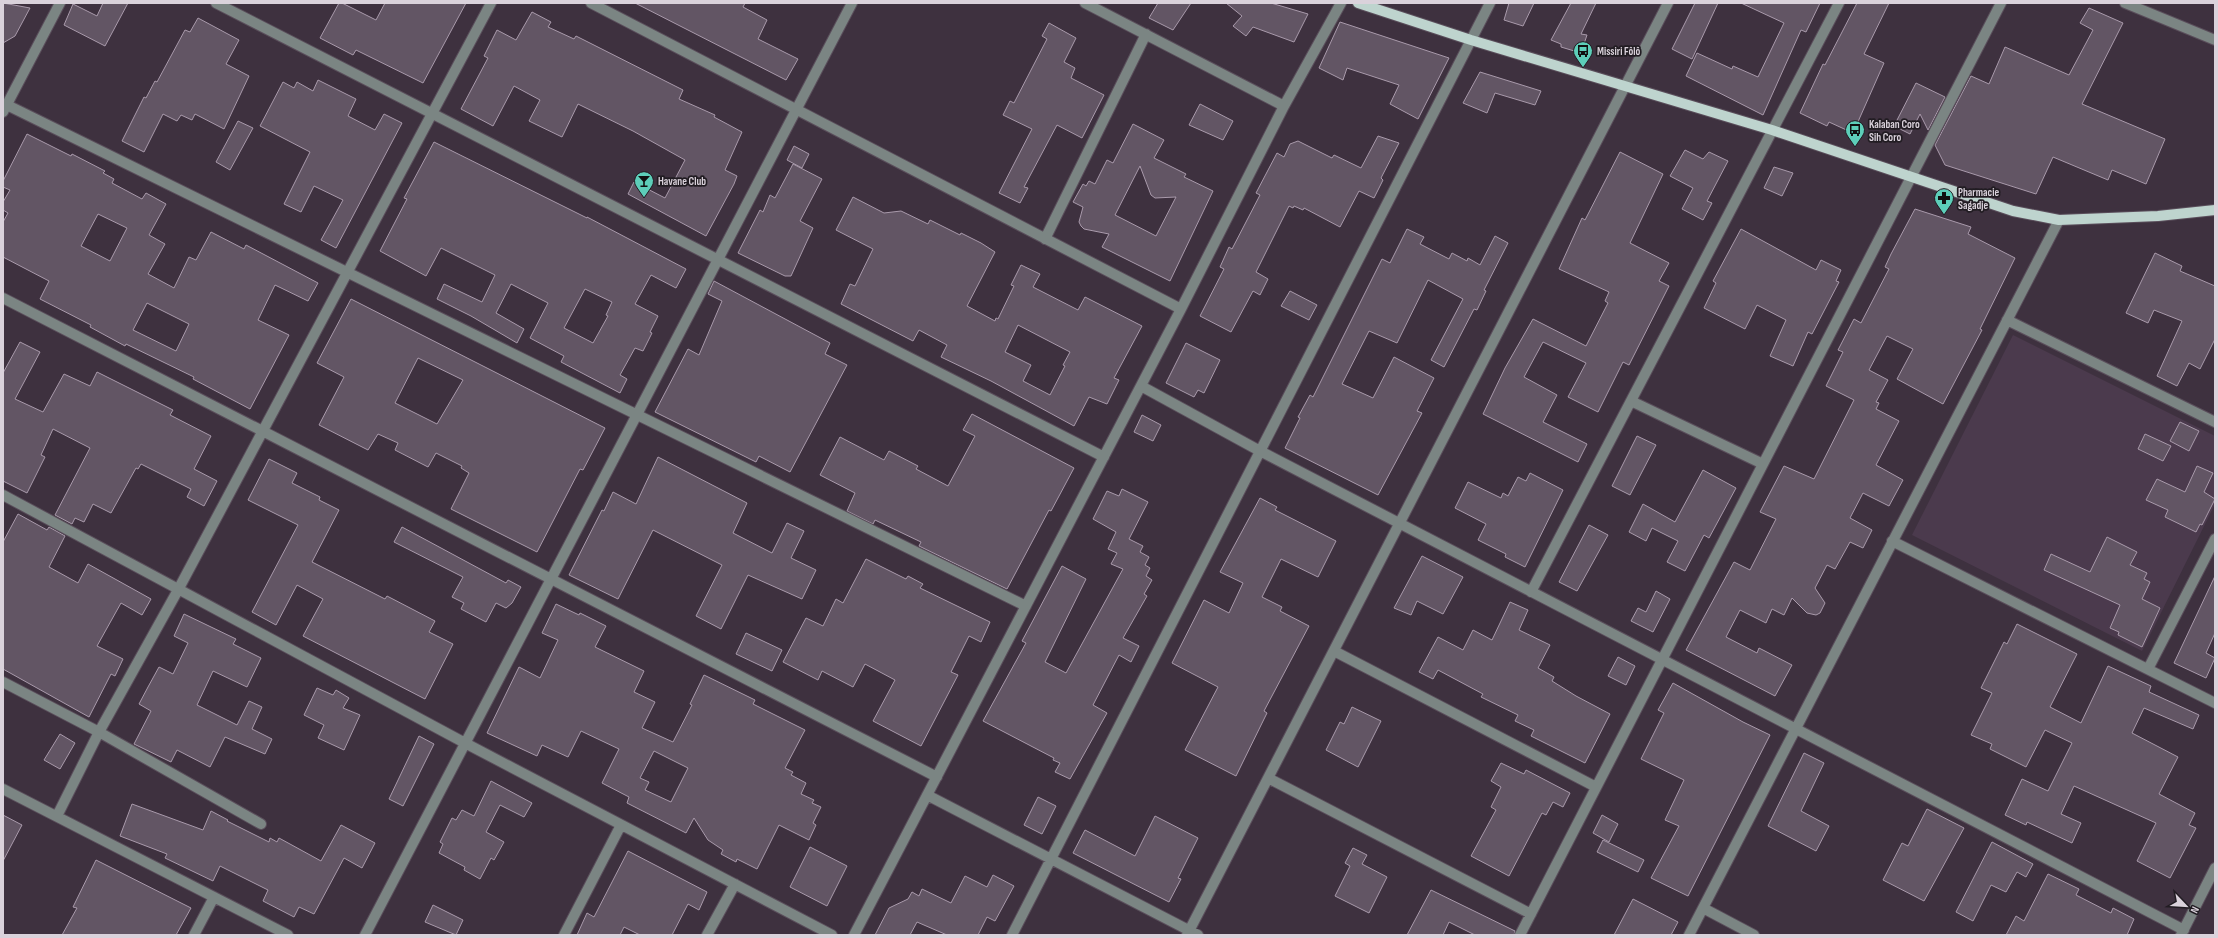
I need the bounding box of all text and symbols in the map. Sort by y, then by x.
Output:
bus stop icon: Missiri Fôlô [1572,40,1594,68]
place label: Missiri Fôlô [1597,45,1641,58]
place label: Kalaban Coro Sih Coro [1869,118,1920,144]
bus stop icon: Kalaban Coro Sih Coro [1844,119,1866,147]
bar icon: Havane Club [633,170,655,198]
place label: Havane Club [658,175,706,188]
place label: Pharmacie Sagadje [1958,186,1999,212]
pharmacy icon: Pharmacie Sagadje [1933,187,1955,215]
north arrow [2166,886,2206,926]
text: N [2187,905,2202,916]

